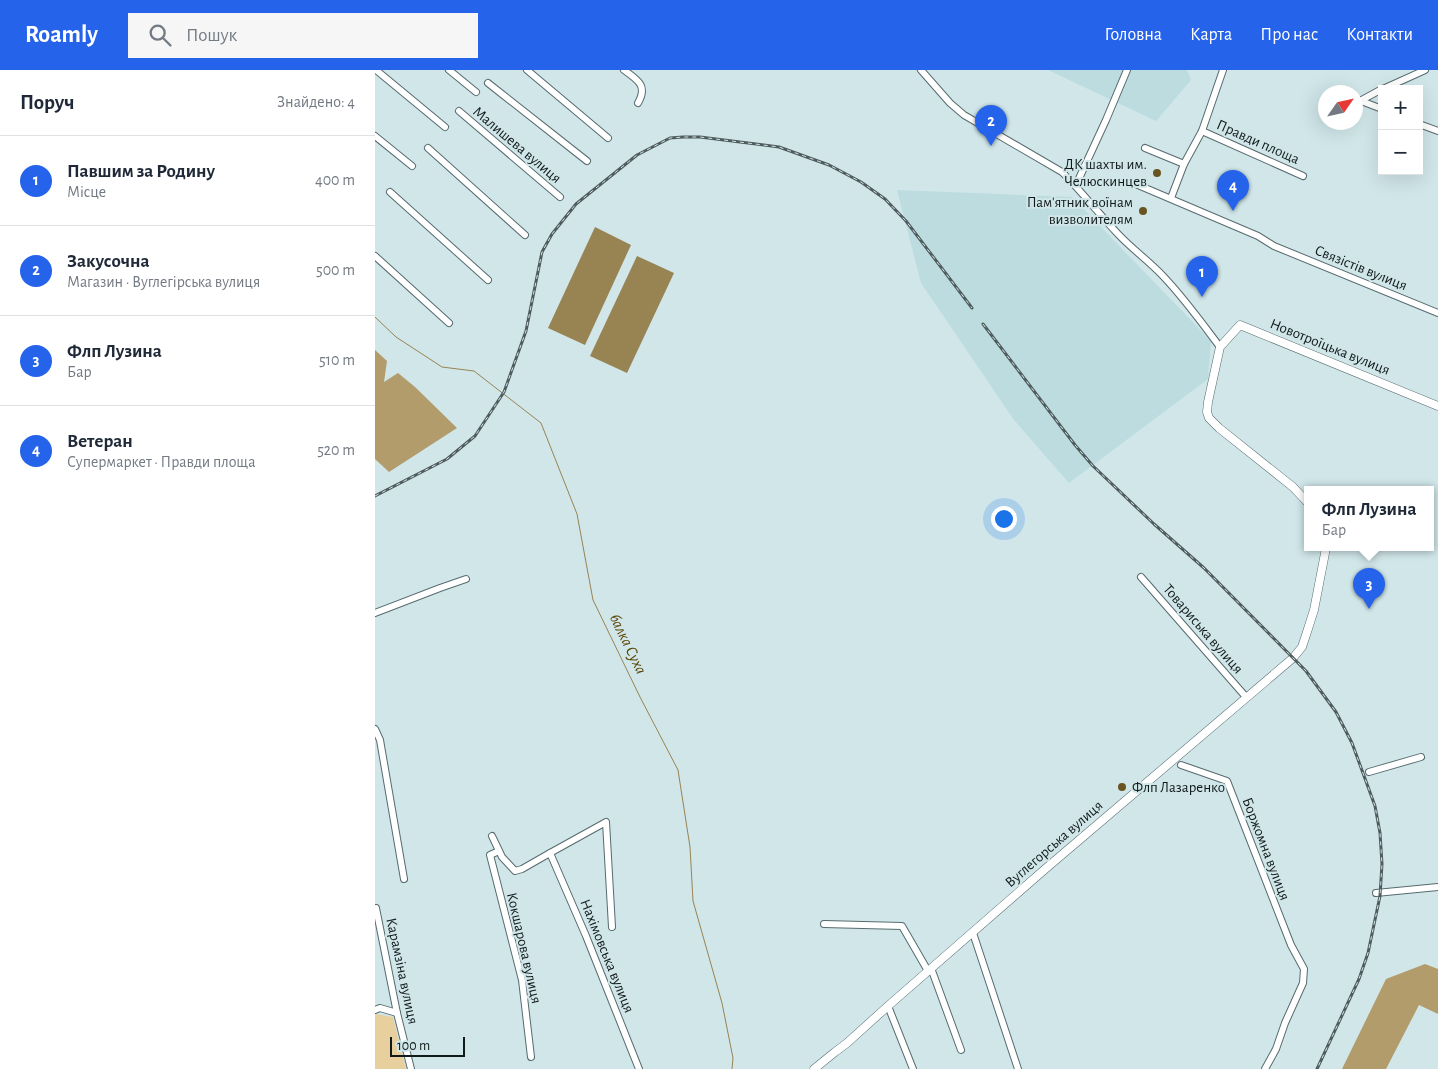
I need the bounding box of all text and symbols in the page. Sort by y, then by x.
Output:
search box [128,13,478,58]
icon: search [146,21,174,49]
text: Roamly [25,23,98,47]
text: Пошук [186,26,237,45]
text: Головна [1105,26,1162,44]
text: Карта [1190,26,1232,44]
text: Про нас [1260,26,1318,44]
text: Контакти [1346,26,1413,44]
north arrow [1318,85,1363,130]
map controls [1378,85,1423,175]
button: + [1378,85,1423,130]
text: Поруч [20,92,74,113]
text: Знайдено: 4 [277,94,355,110]
street label: Малишева вулиця [470,104,564,186]
pin: 2 [975,105,1007,146]
street label: Правди площа [1214,117,1302,167]
button: − [1378,130,1423,175]
place label: ДК шахты им. Челюскинцев [1064,157,1147,189]
text: Павшим за Родину [67,162,215,181]
marker: ДК шахты им. Челюскинцев [1151,167,1163,179]
pin: 4 [1217,170,1249,211]
text: 1 [33,172,39,188]
text: 400 m [315,172,355,188]
text: Місце [67,184,106,200]
place label: Пам'ятник воїнам визволителям [1027,195,1133,227]
marker: Пам'ятник воїнам визволителям [1137,205,1149,217]
street label: Связістів вулиця [1313,243,1409,293]
text: Закусочна [67,252,149,271]
pin: 1 [1186,256,1218,297]
text: 2 [32,262,40,278]
text: 500 m [316,262,355,278]
text: Магазин · Вуглегірська вулиця [67,274,260,290]
street label: Новотроїцька вулиця [1268,316,1392,378]
text: Флп Лузина [67,342,162,361]
text: 3 [33,352,39,368]
text: 510 m [319,352,355,368]
text: Бар [67,364,92,380]
text: Ветеран [67,432,133,451]
text: 4 [32,442,40,458]
text: 520 m [317,442,355,458]
text: Супермаркет · Правди площа [67,454,255,470]
popup [1304,486,1434,551]
text: Флп Лузина [1322,500,1416,519]
your location [991,506,1017,532]
text: Бар [1322,522,1346,538]
pin: 3 [1353,568,1385,609]
street label: Товариська вулиця [1160,581,1246,677]
water label: балка Суха [607,612,649,677]
place label: Флп Лазаренко [1132,780,1225,795]
marker: Флп Лазаренко [1116,781,1128,793]
street label: Боржомна вулиця [1239,795,1293,903]
street label: Вуглегорська вулиця [1002,798,1106,890]
street label: Кокшарова вулиця [504,891,544,1005]
street label: Нахімовська вулиця [577,897,637,1015]
street label: Карамзіна вулиця [383,916,421,1026]
scale bar [390,1034,465,1057]
text: 100 m [397,1039,430,1053]

